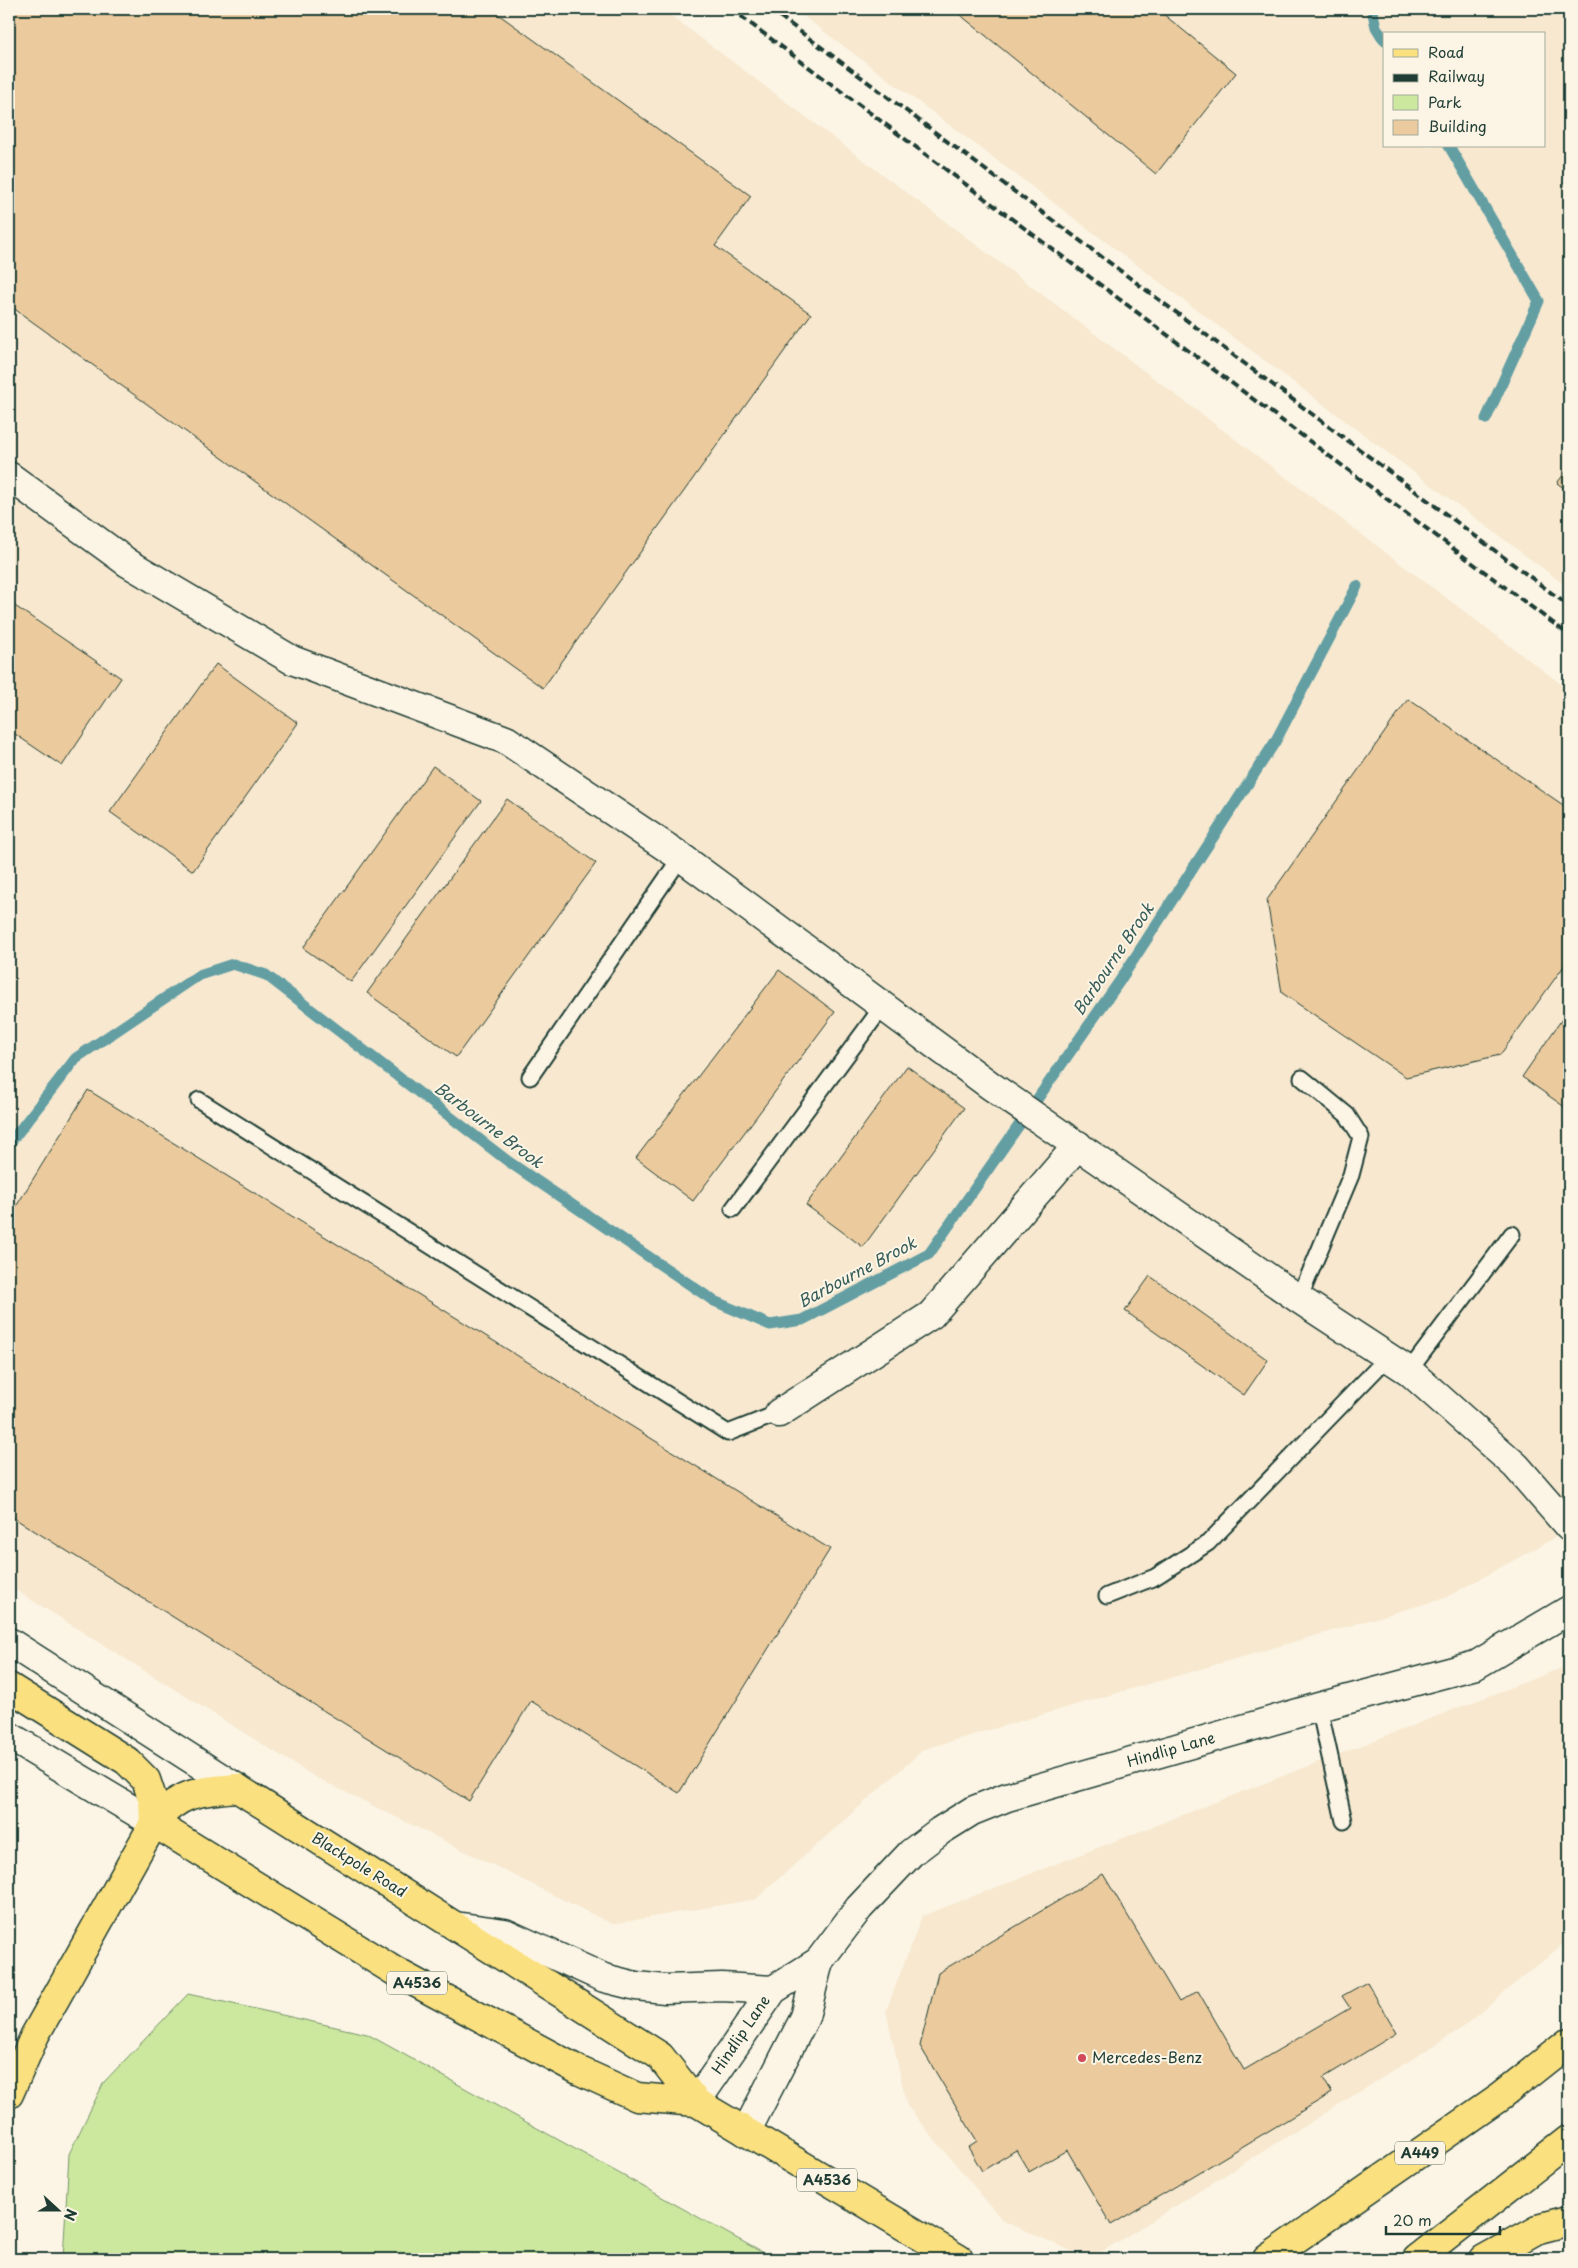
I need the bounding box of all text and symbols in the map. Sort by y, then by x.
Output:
legend [1383,32,1546,148]
text: Road [1428,40,1464,63]
text: Railway [1428,64,1485,87]
text: Park [1428,90,1462,113]
text: Building [1428,114,1487,137]
water label: Barbourne Brook [1066,897,1159,1019]
water label: Barbourne Brook [430,1075,550,1174]
water label: Barbourne Brook [793,1229,921,1312]
street label: Hindlip Lane [1124,1725,1218,1772]
street label: Blackpole Road [308,1825,412,1902]
road number: A4536 [387,1972,447,1995]
street label: Hindlip Lane [705,1990,775,2078]
place label: Mercedes-Benz [1092,2045,1202,2068]
marker: Mercedes-Benz [1076,2052,1088,2064]
road number: A449 [1395,2142,1445,2164]
road number: A4536 [797,2168,857,2192]
north arrow [32,2186,82,2236]
scale bar [1386,2203,1499,2235]
text: N [59,2206,82,2224]
text: 20 m [1393,2208,1432,2231]

